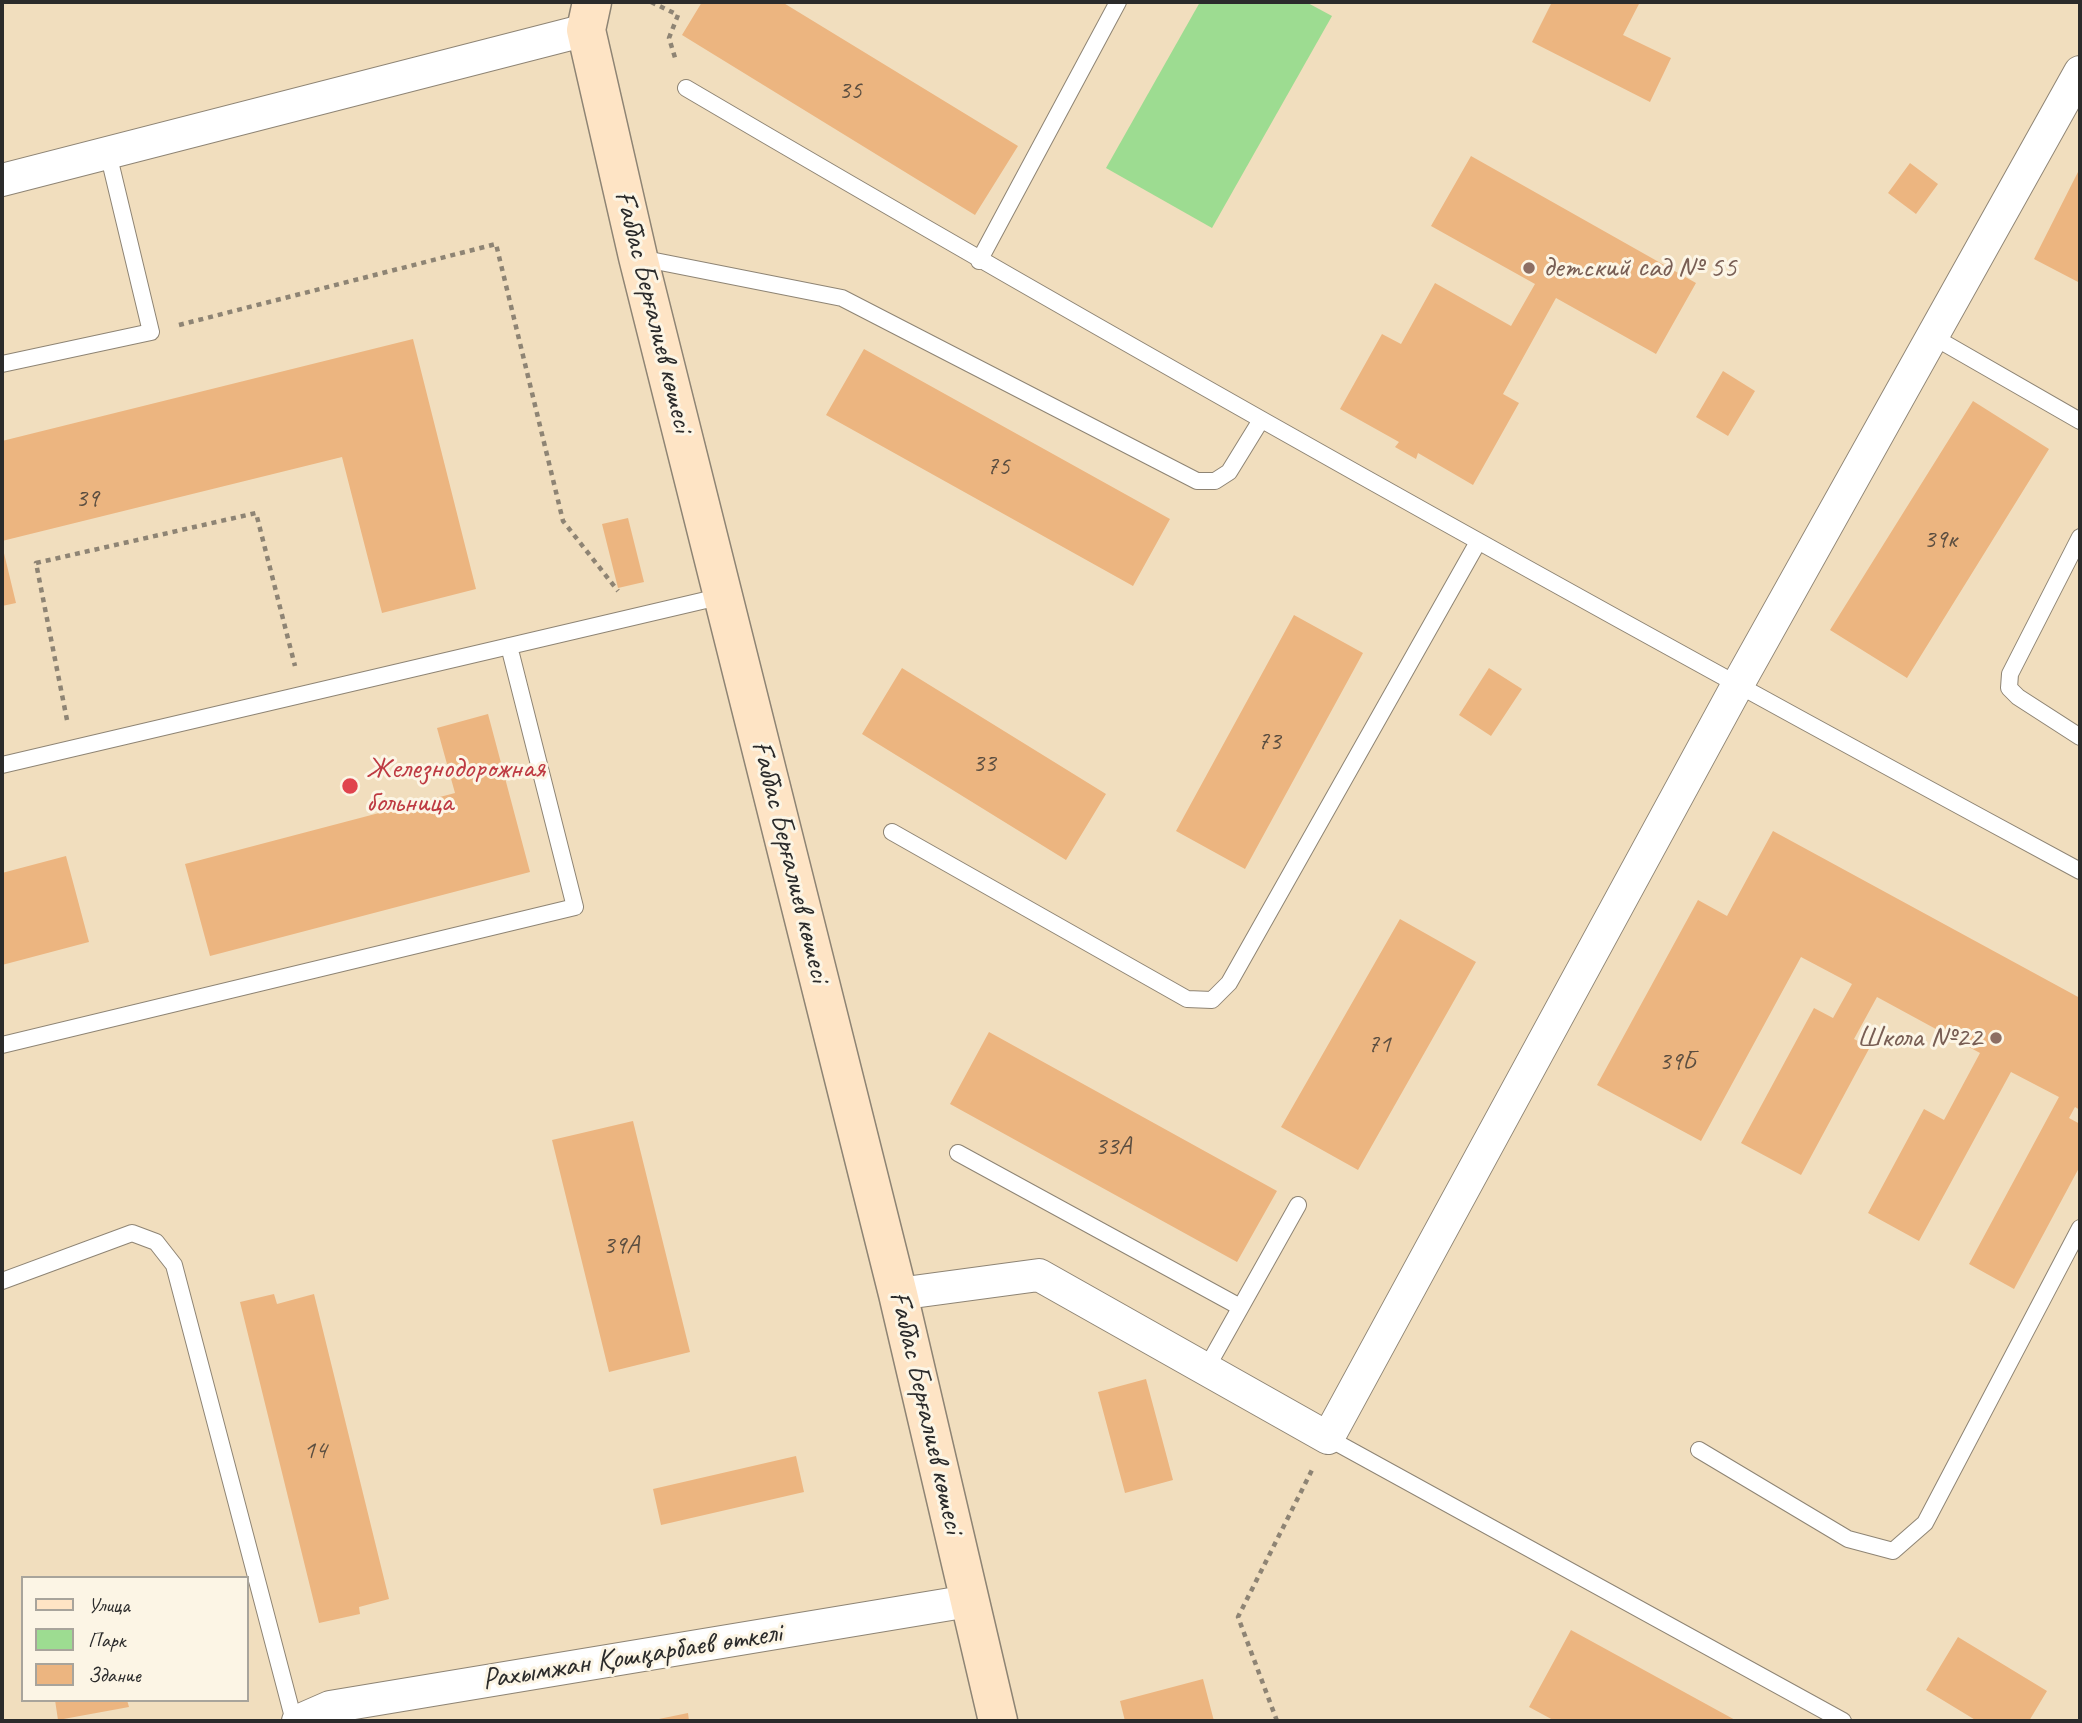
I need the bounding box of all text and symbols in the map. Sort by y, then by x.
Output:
house number: 35 [838,75,862,107]
street label: Ғаббас Берғалиев көшесі [605,186,701,436]
place label: детский сад № 55 [1543,250,1737,286]
marker: детский сад № 55 [1521,260,1537,276]
house number: 75 [986,451,1010,483]
house number: 39 [75,483,99,515]
house number: 39к [1924,524,1956,556]
house number: 73 [1257,726,1281,758]
street label: Ғаббас Берғалиев көшесі [742,736,838,986]
house number: 33 [972,748,996,780]
place label: Железнодорожная больница [366,751,545,822]
marker: Железнодорожная больница [340,776,360,796]
place label: Школа №22 [1857,1020,1982,1056]
house number: 71 [1367,1029,1391,1061]
marker: Школа №22 [1988,1030,2004,1046]
house number: 39Б [1659,1046,1695,1078]
house number: 33А [1095,1131,1131,1163]
house number: 39А [603,1230,639,1262]
street label: Ғаббас Берғалиев көшесі [880,1287,972,1537]
house number: 14 [303,1435,327,1467]
legend [21,1576,248,1702]
text: Улица [88,1592,130,1618]
street label: Рахымжан Қошқарбаев өткелі [480,1616,784,1698]
text: Парк [88,1627,125,1653]
text: Здание [88,1662,141,1688]

